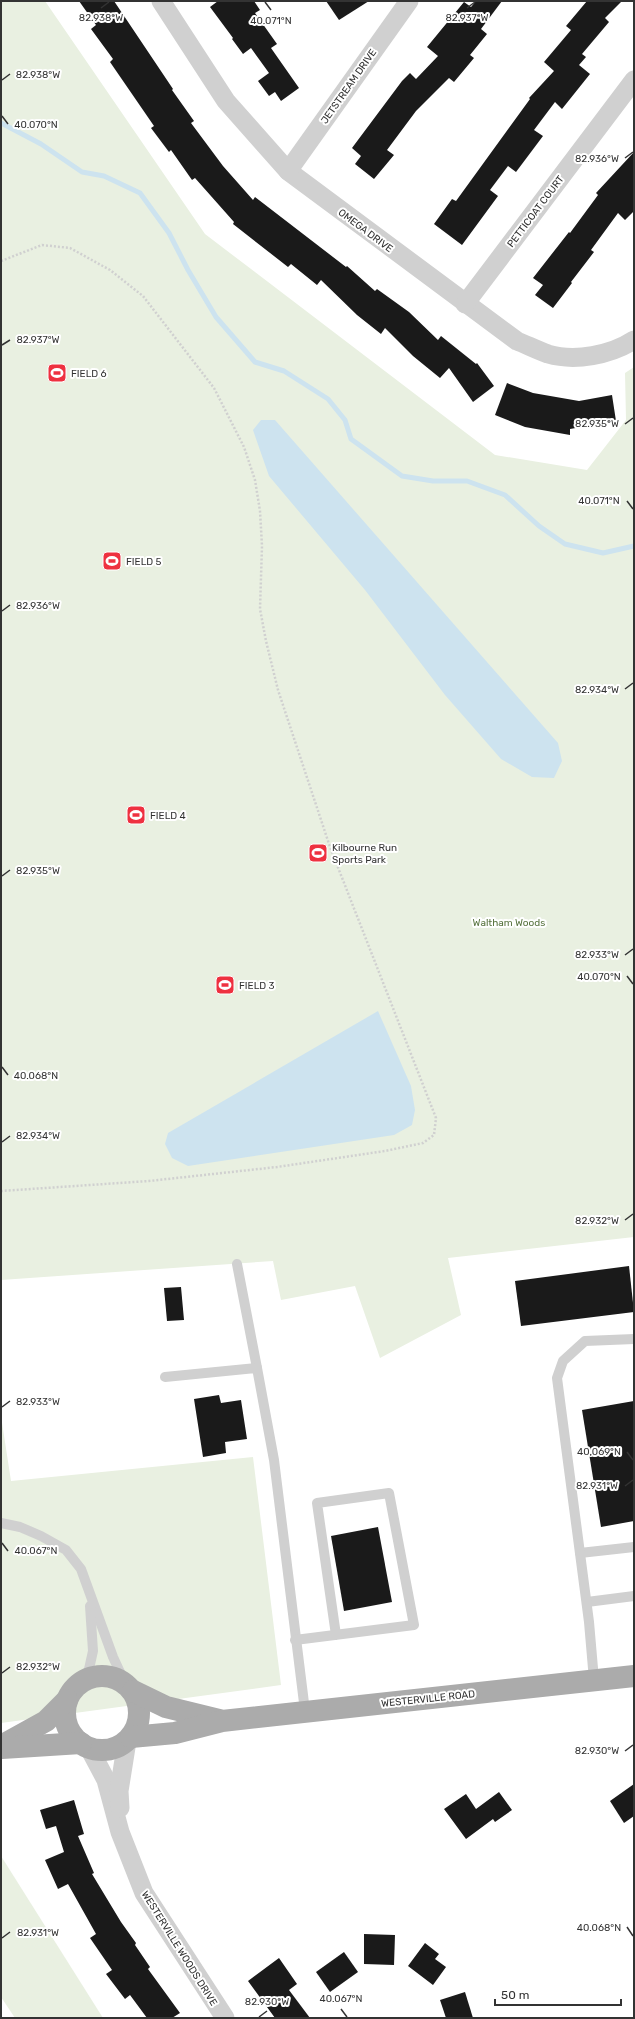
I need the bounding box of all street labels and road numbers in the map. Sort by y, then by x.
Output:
street label: JETSTREAM DRIVE [319,47,379,126]
street label: PETTICOAT COURT [505,173,567,250]
street label: OMEGA DRIVE [336,206,395,255]
street label: WESTERVILLE ROAD [381,1688,476,1710]
street label: WESTERVILLE WOODS DRIVE [139,1889,220,2008]

